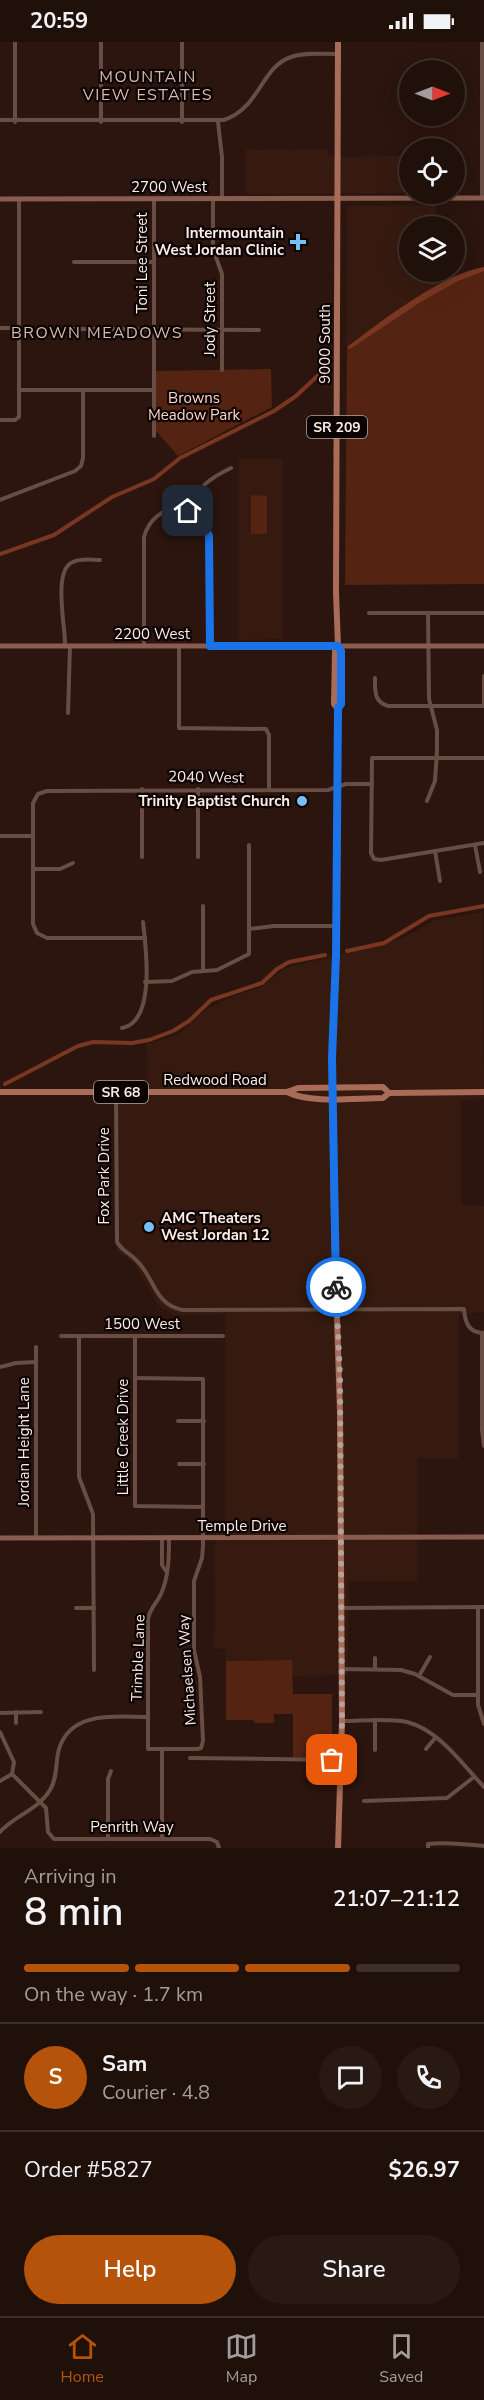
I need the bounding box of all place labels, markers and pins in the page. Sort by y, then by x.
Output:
place label: Intermountain West Jordan Clinic [155,223,284,260]
marker: Intermountain West Jordan Clinic [289,233,307,251]
pin [162,485,213,536]
place label: Trinity Baptist Church [138,791,290,811]
marker: Trinity Baptist Church [295,794,309,808]
place label: AMC Theaters West Jordan 12 [161,1208,270,1245]
marker: AMC Theaters West Jordan 12 [142,1220,156,1234]
pin [306,1734,357,1785]

